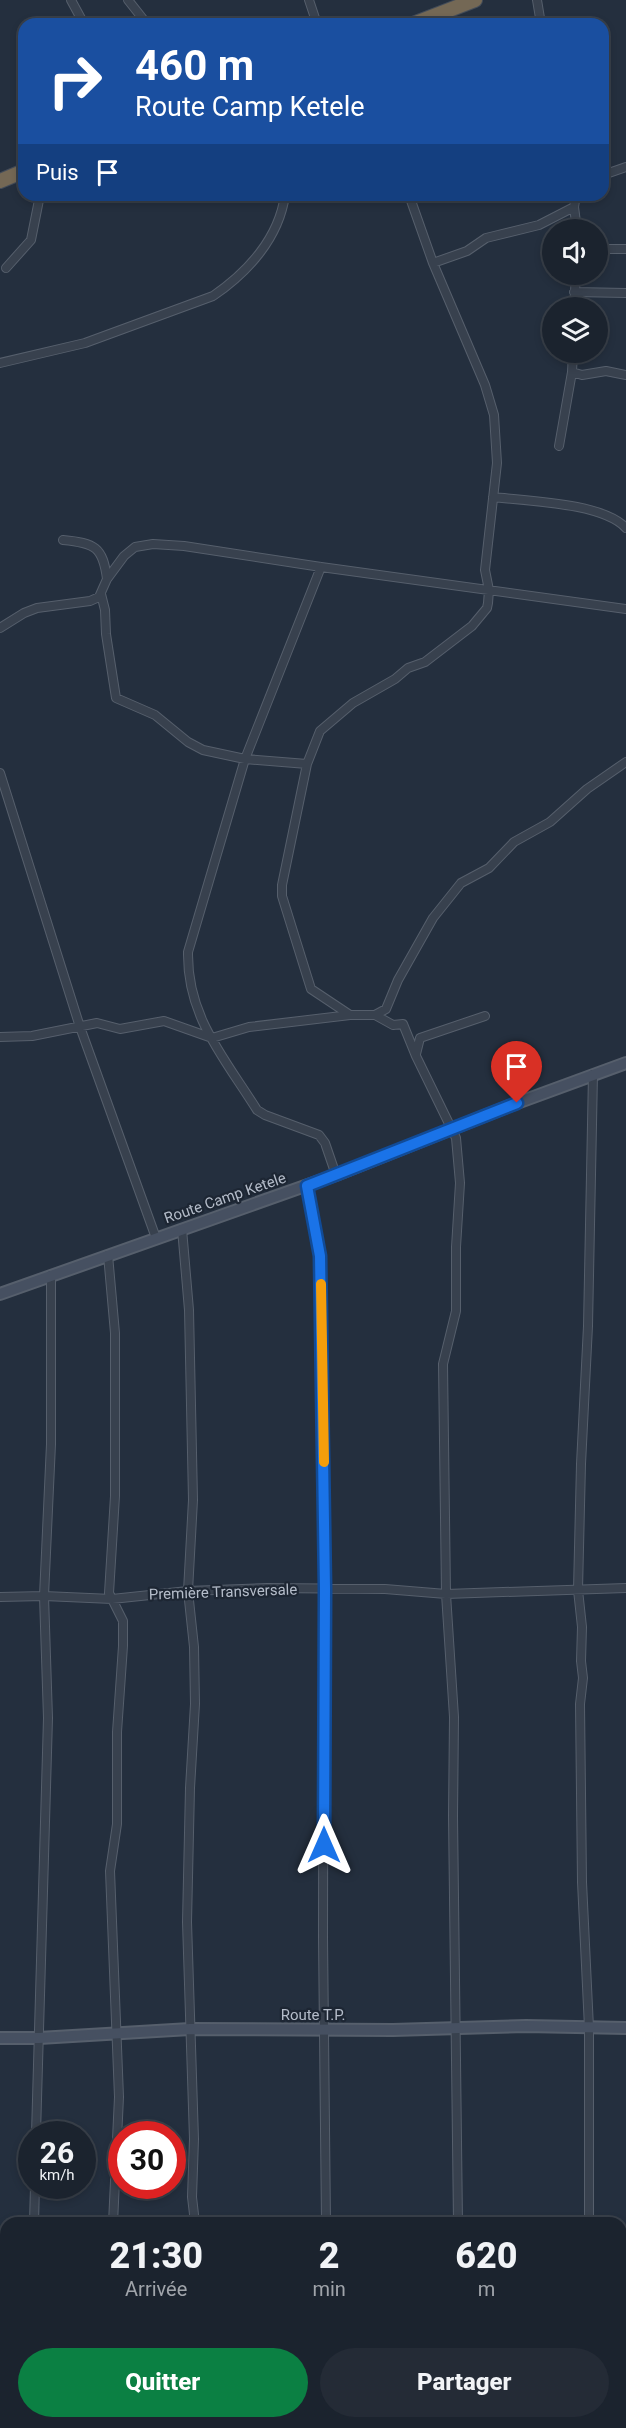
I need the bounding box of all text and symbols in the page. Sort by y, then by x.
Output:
text: 460 m [135,41,254,90]
icon: right [36,42,114,120]
text: Route Camp Ketele [135,91,365,123]
icon: arrive [91,156,124,189]
text: Puis [36,160,79,185]
map controls [542,219,608,363]
button: sound [542,219,608,285]
button: layers [542,297,608,363]
pin [491,1041,542,1103]
icon: arrive [500,1050,533,1083]
street label: Route Camp Ketele [162,1169,288,1227]
street label: Première Transversale [148,1580,298,1604]
position arrow [292,1813,356,1877]
street label: Route T.P. [281,2006,345,2024]
speed limit sign: 30 [108,2121,186,2199]
text: 26 [40,2135,74,2170]
text: km/h [39,2166,75,2184]
text: 21:30 [109,2235,203,2277]
text: 2 [319,2235,340,2277]
text: 620 [455,2235,518,2277]
text: Arrivée [125,2277,187,2301]
text: min [312,2277,346,2301]
text: m [478,2277,495,2301]
button: Quitter [18,2348,308,2417]
button: Partager [320,2348,609,2417]

